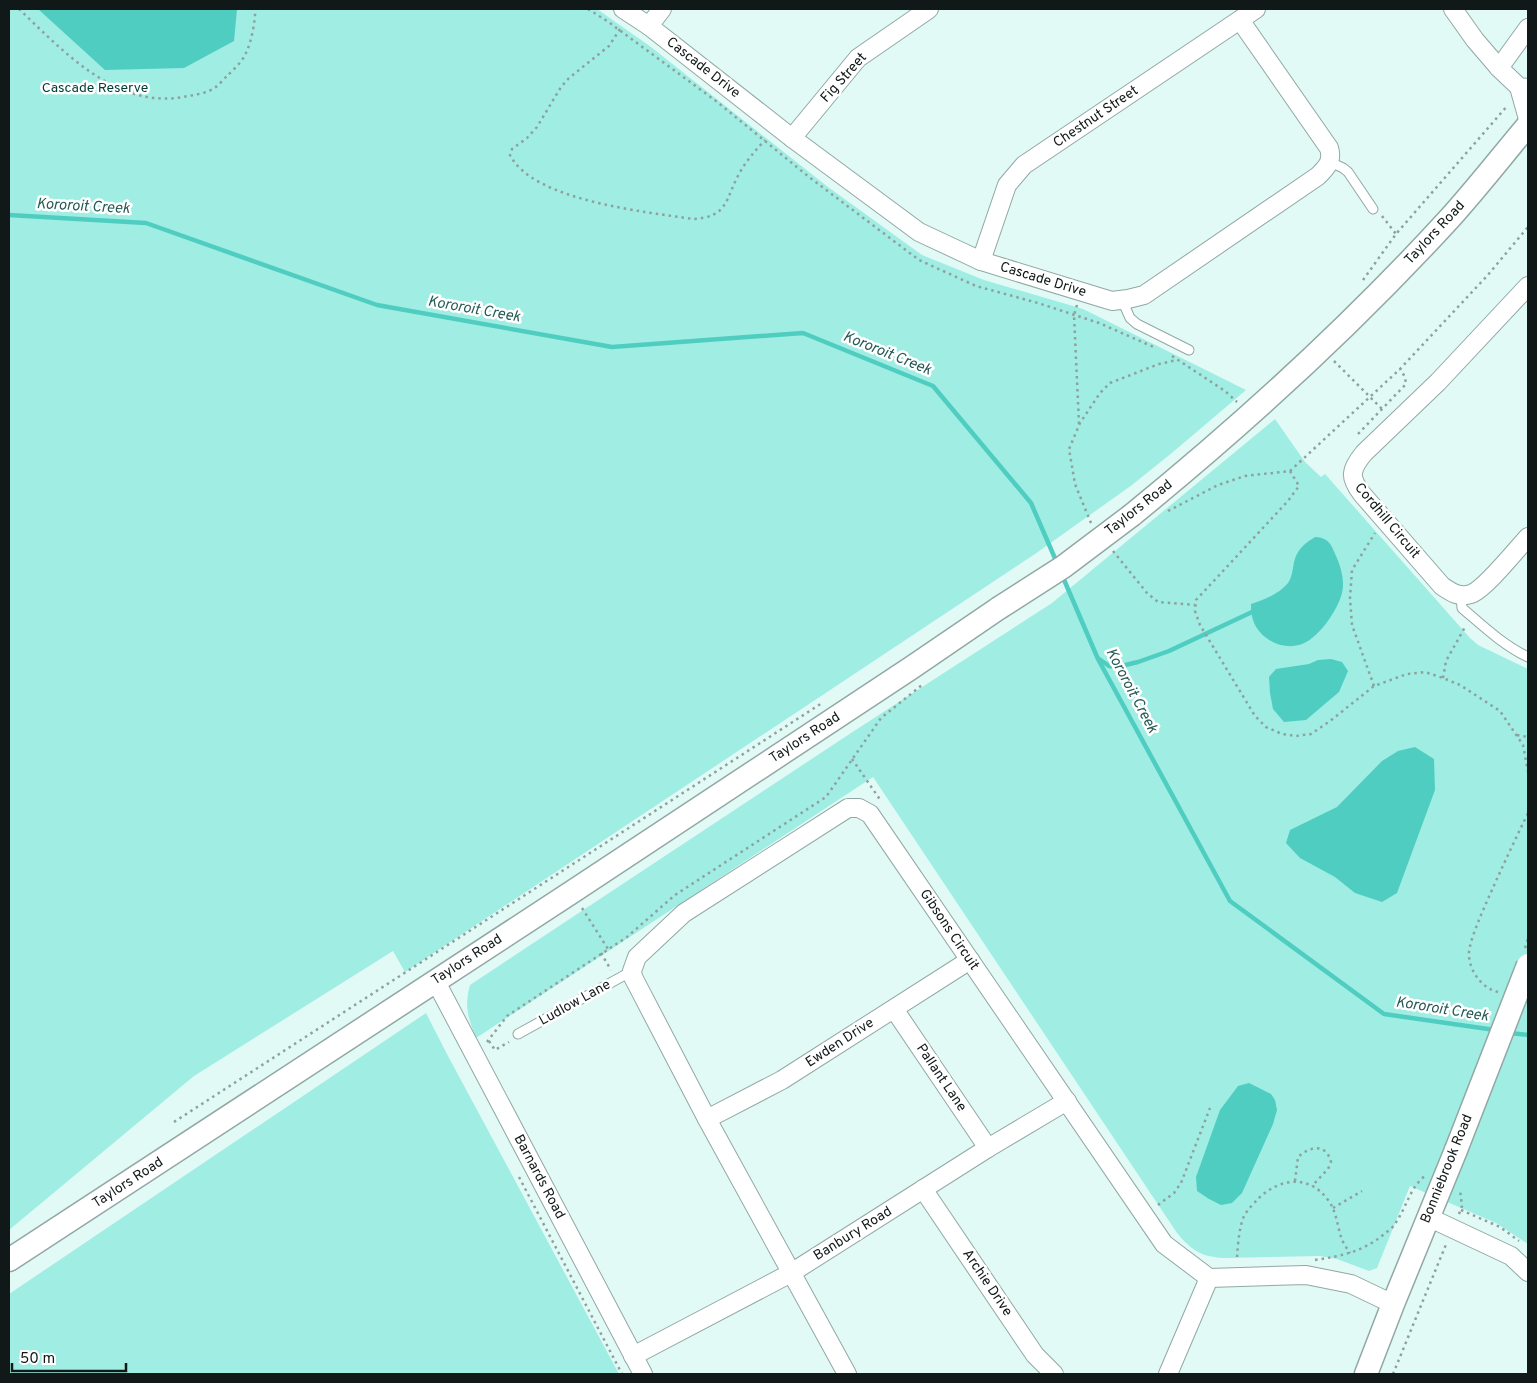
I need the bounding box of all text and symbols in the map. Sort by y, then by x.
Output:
street label: Cascade Drive [663,34,743,102]
street label: Fig Street [817,50,871,106]
park label: Cascade Reserve [42,80,148,97]
street label: Chestnut Street [1050,82,1142,152]
water label: Kororoit Creek [36,195,131,219]
street label: Taylors Road [1401,198,1469,268]
street label: Cascade Drive [998,259,1088,301]
water label: Kororoit Creek [426,293,522,328]
water label: Kororoit Creek [840,328,934,380]
street label: Taylors Road [1102,476,1176,540]
street label: Cordhill Circuit [1351,480,1423,562]
water label: Kororoit Creek [1101,645,1162,737]
street label: Taylors Road [766,709,844,767]
street label: Gibsons Circuit [916,886,982,974]
street label: Taylors Road [428,931,506,989]
street label: Ludlow Lane [536,976,614,1030]
water label: Kororoit Creek [1394,993,1490,1027]
street label: Ewden Drive [803,1015,877,1071]
street label: Pallant Lane [912,1041,970,1115]
street label: Bonniebrook Road [1417,1112,1477,1226]
street label: Barnards Road [510,1132,568,1222]
street label: Taylors Road [89,1154,167,1212]
street label: Banbury Road [811,1203,895,1265]
street label: Archie Drive [958,1246,1016,1320]
scale bar [12,1340,126,1372]
text: 50 m [20,1350,55,1369]

